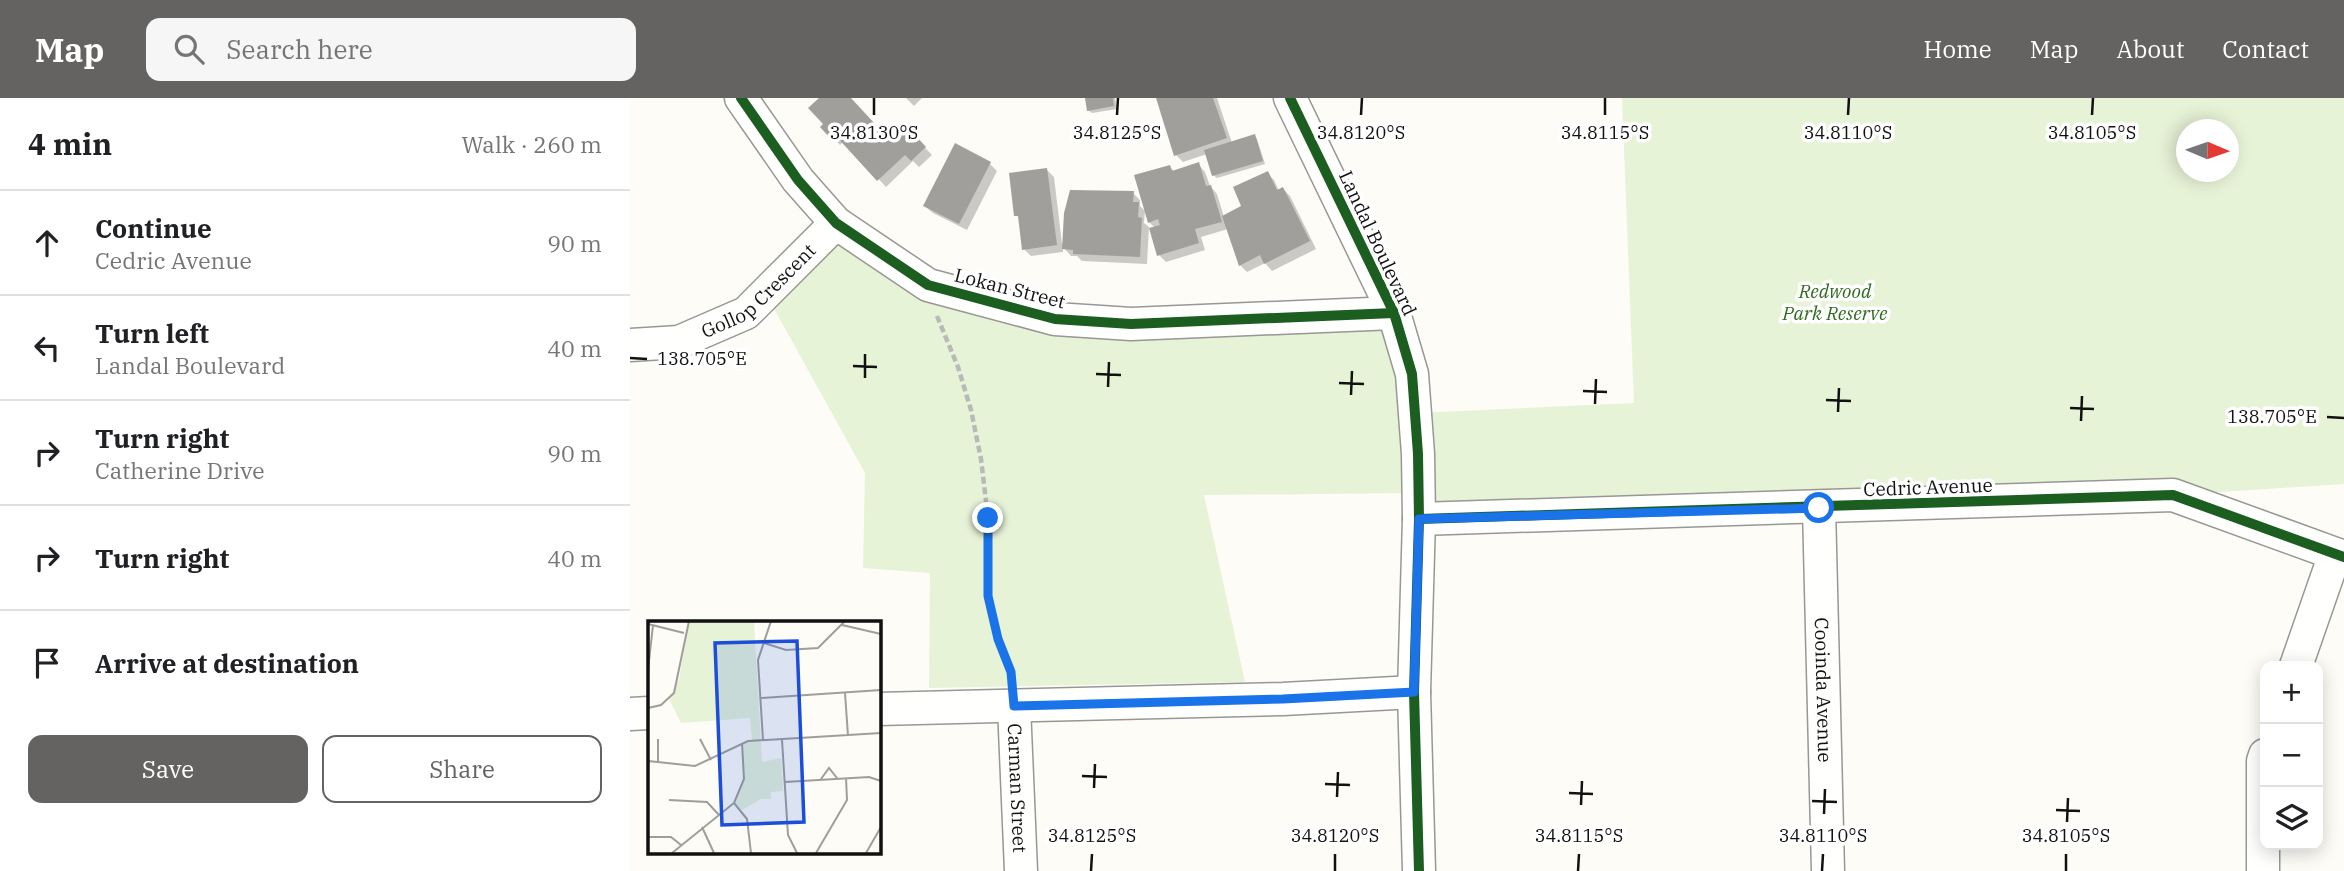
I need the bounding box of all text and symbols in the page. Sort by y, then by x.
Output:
search box [146,18,636,81]
text: Map [35,28,104,71]
icon: search [170,30,208,68]
text: Search here [226,32,373,66]
text: Home [1924,33,1992,65]
text: Map [2030,33,2078,65]
text: About [2116,33,2184,65]
text: Contact [2222,33,2309,65]
north arrow [2176,119,2239,182]
text: 34.8130°S [830,121,918,144]
text: 34.8125°S [1073,121,1161,144]
text: 34.8120°S [1317,121,1405,144]
text: 34.8115°S [1561,121,1649,144]
text: 34.8110°S [1804,121,1892,144]
text: 34.8105°S [2048,121,2136,144]
text: 4 min [28,124,112,163]
text: Walk · 260 m [461,129,602,159]
street label: Landal Boulevard [1334,167,1422,319]
text: Continue [95,211,212,245]
icon: ahead [28,224,66,262]
text: 90 m [547,228,602,258]
street label: Gollop Crescent [697,238,821,343]
text: Cedric Avenue [95,245,252,275]
street label: Lokan Street [952,263,1068,313]
park label: Redwood Park Reserve [1782,279,1888,325]
text: Turn left [95,316,209,350]
icon: left [28,329,66,367]
text: 40 m [547,333,602,363]
text: 138.705°E [657,347,747,370]
text: Landal Boulevard [95,350,285,380]
text: 138.705°E [2227,405,2317,428]
text: Turn right [95,421,229,455]
icon: right [28,434,66,472]
text: 90 m [547,438,602,468]
text: Catherine Drive [95,455,265,485]
street label: Cedric Avenue [1863,473,1993,501]
route start [1803,492,1834,523]
route end [972,502,1003,533]
icon: right [28,539,66,577]
text: Turn right [95,541,229,575]
text: 40 m [547,543,602,573]
street label: Cooinda Avenue [1810,617,1837,763]
inset map [648,621,880,854]
icon: arrive [28,644,66,682]
text: Arrive at destination [95,646,359,680]
map controls [2260,661,2323,850]
button: + [2260,661,2323,724]
street label: Carman Street [1003,723,1032,853]
button: − [2260,724,2323,787]
button: Save [28,735,308,803]
button: Share [322,735,602,803]
button: layers [2260,787,2323,850]
text: 34.8125°S [1048,824,1136,847]
text: 34.8120°S [1291,824,1379,847]
text: 34.8115°S [1535,824,1623,847]
text: 34.8110°S [1779,824,1867,847]
text: 34.8105°S [2022,824,2110,847]

